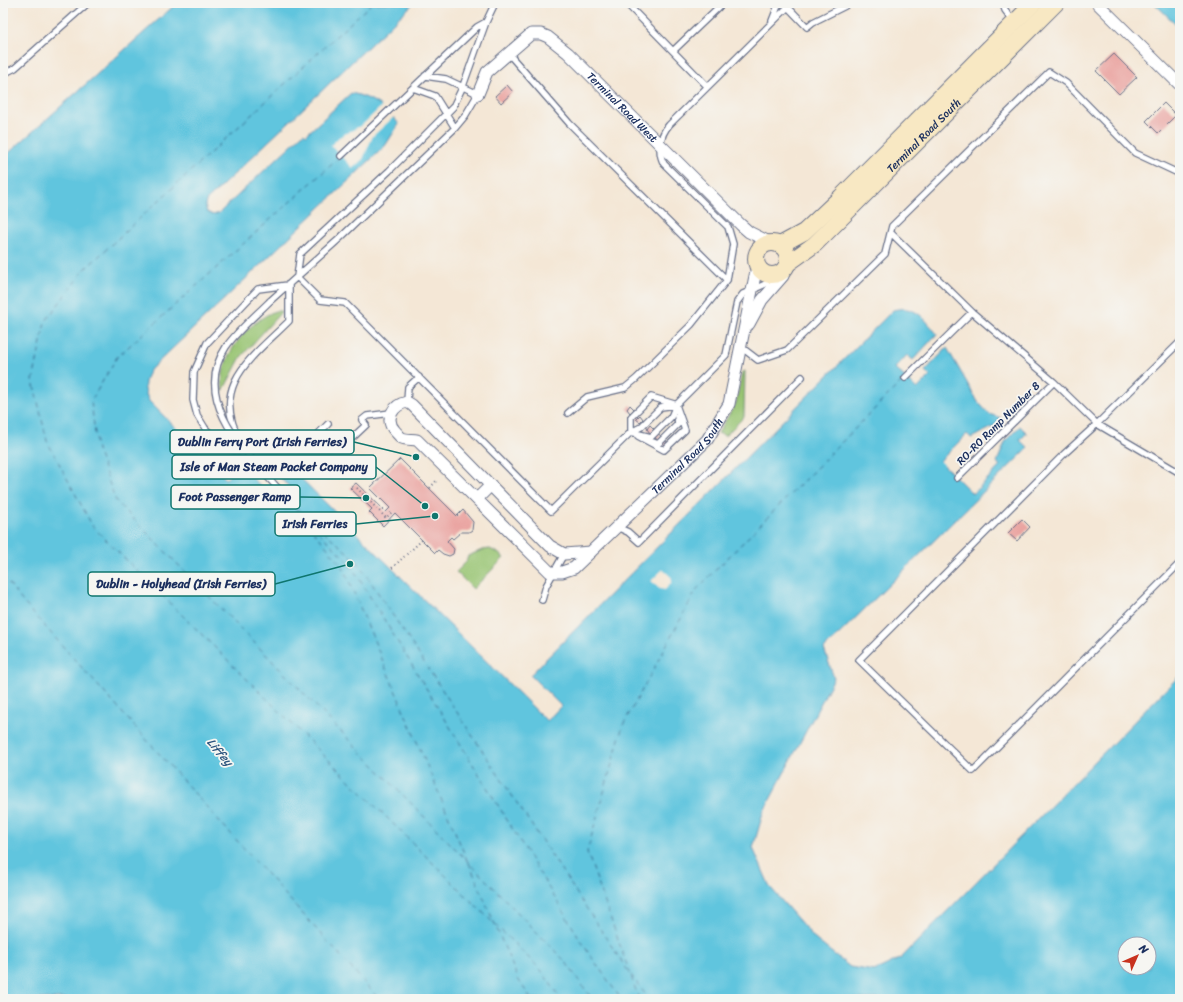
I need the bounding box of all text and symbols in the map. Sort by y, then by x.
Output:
street label: Terminal Road West [582,68,662,148]
street label: Terminal Road South [882,94,966,178]
street label: RO-RO Ramp Number 8 [952,377,1045,470]
street label: Terminal Road South [647,414,729,499]
callout: Dublin Ferry Port (Irish Ferries) [170,430,354,454]
text: Dublin Ferry Port (Irish Ferries) [178,431,347,453]
callout: Isle of Man Steam Packet Company [172,455,376,479]
text: Isle of Man Steam Packet Company [179,456,368,478]
callout: Foot Passenger Ramp [171,485,300,509]
text: Foot Passenger Ramp [178,486,292,508]
callout: Irish Ferries [275,512,356,536]
text: Irish Ferries [282,513,349,535]
callout: Dublin - Holyhead (Irish Ferries) [88,572,275,596]
text: Dublin - Holyhead (Irish Ferries) [96,573,267,595]
water label: Liffey [201,733,240,773]
north arrow [1117,936,1157,976]
text: N [1134,939,1153,959]

